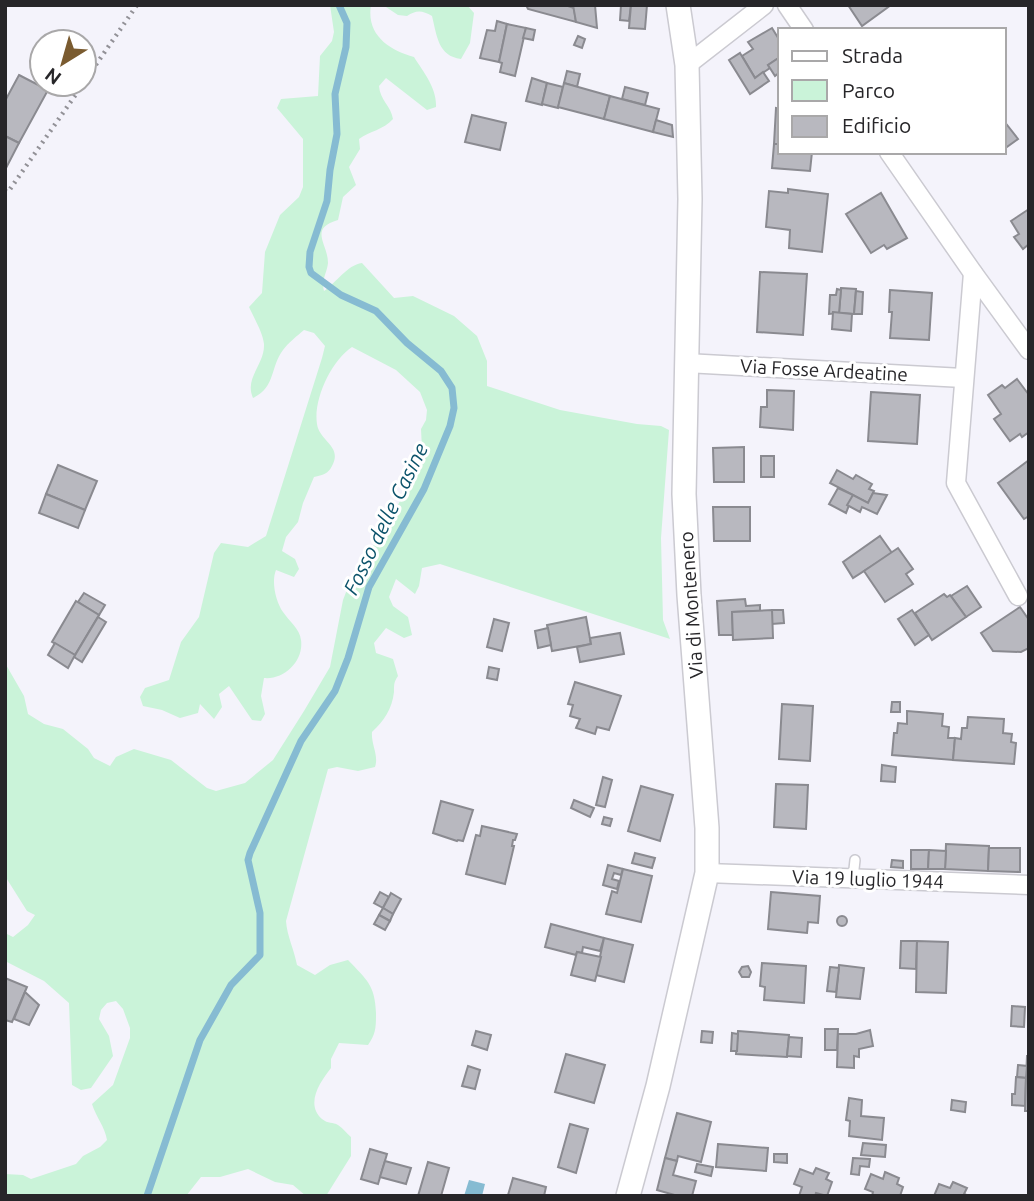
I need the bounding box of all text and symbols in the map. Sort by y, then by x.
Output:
north arrow [28,28,98,98]
legend [778,28,1006,154]
text: Strada [842,43,903,67]
text: N [40,64,65,90]
text: Parco [842,78,895,102]
text: Edificio [842,113,911,137]
street label: Via Fosse Ardeatine [739,355,909,385]
water label: Fosso delle Casine [338,439,432,598]
street label: Via di Montenero [675,531,707,679]
street label: Via 19 luglio 1944 [792,865,944,893]

